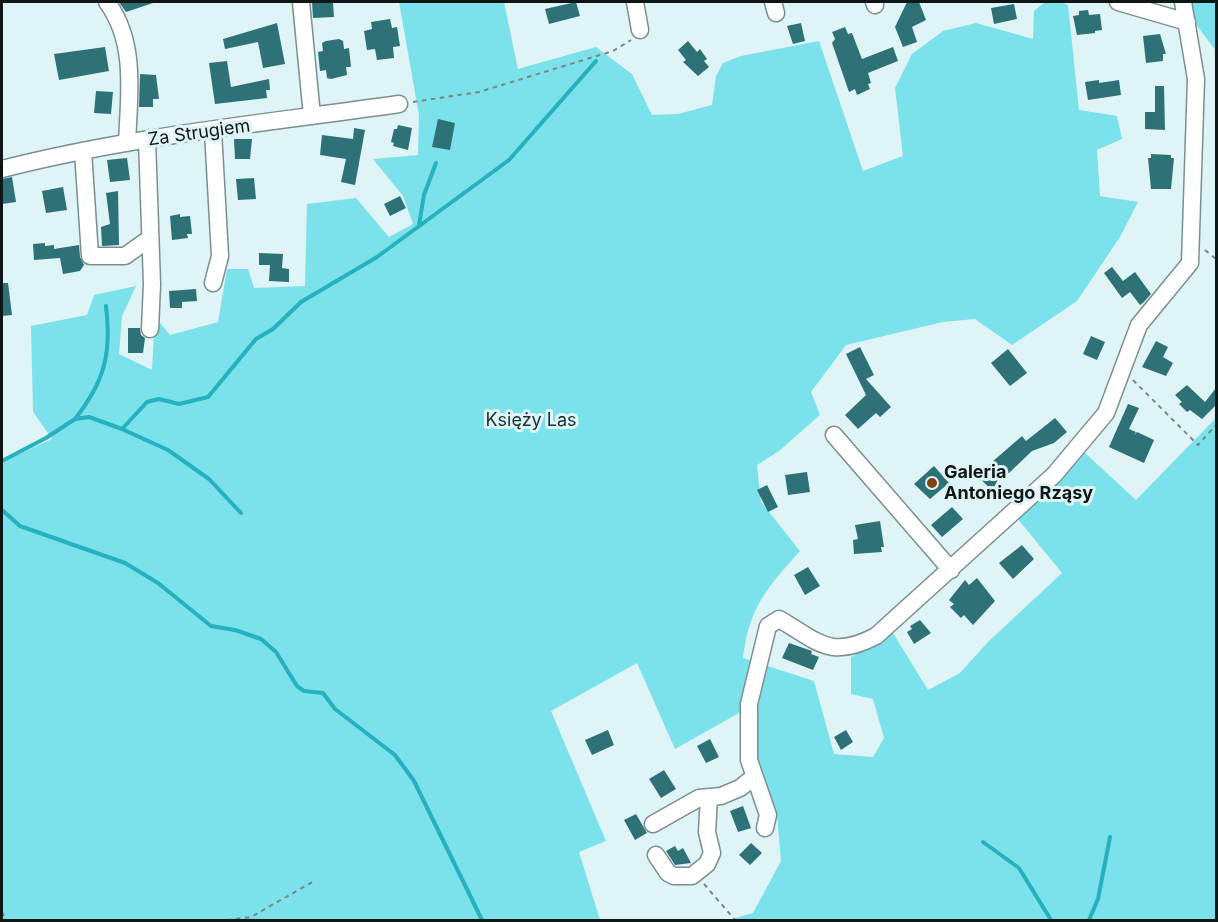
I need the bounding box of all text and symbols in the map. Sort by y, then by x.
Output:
street label: Za Strugiem [146,115,252,151]
park label: Księży Las [485,410,577,432]
place label: Galeria Antoniego Rząsy [944,462,1093,504]
marker: Galeria Antoniego Rząsy [925,476,939,490]

